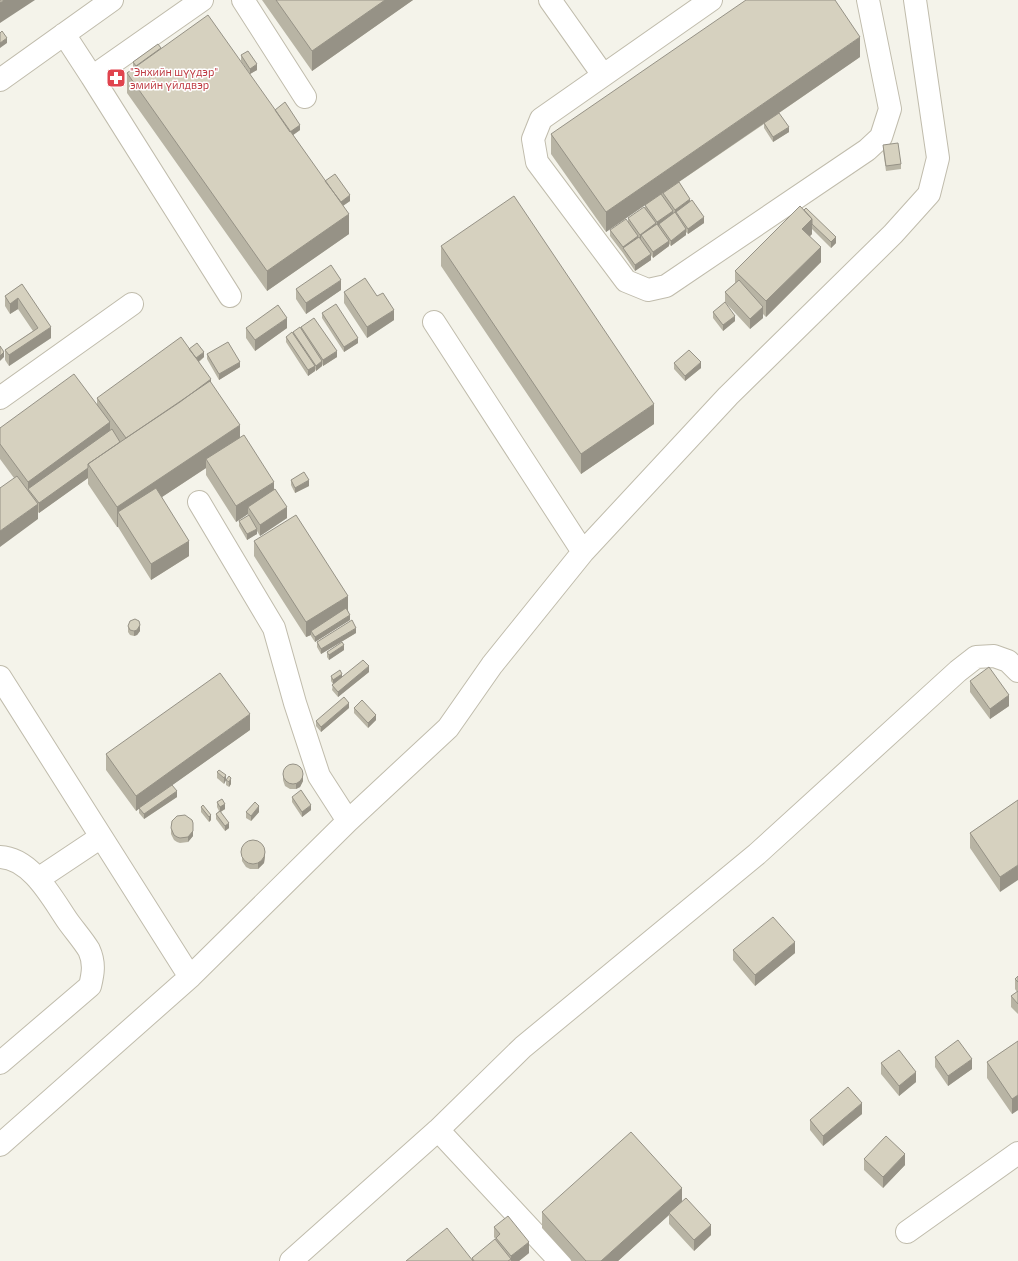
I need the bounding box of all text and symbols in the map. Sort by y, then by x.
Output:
place label: "Энхийн шүүдэр" эмийн үйлдвэр [130,65,218,91]
pharmacy icon: "Энхийн шүүдэр" эмийн үйлдвэр [105,67,127,89]

